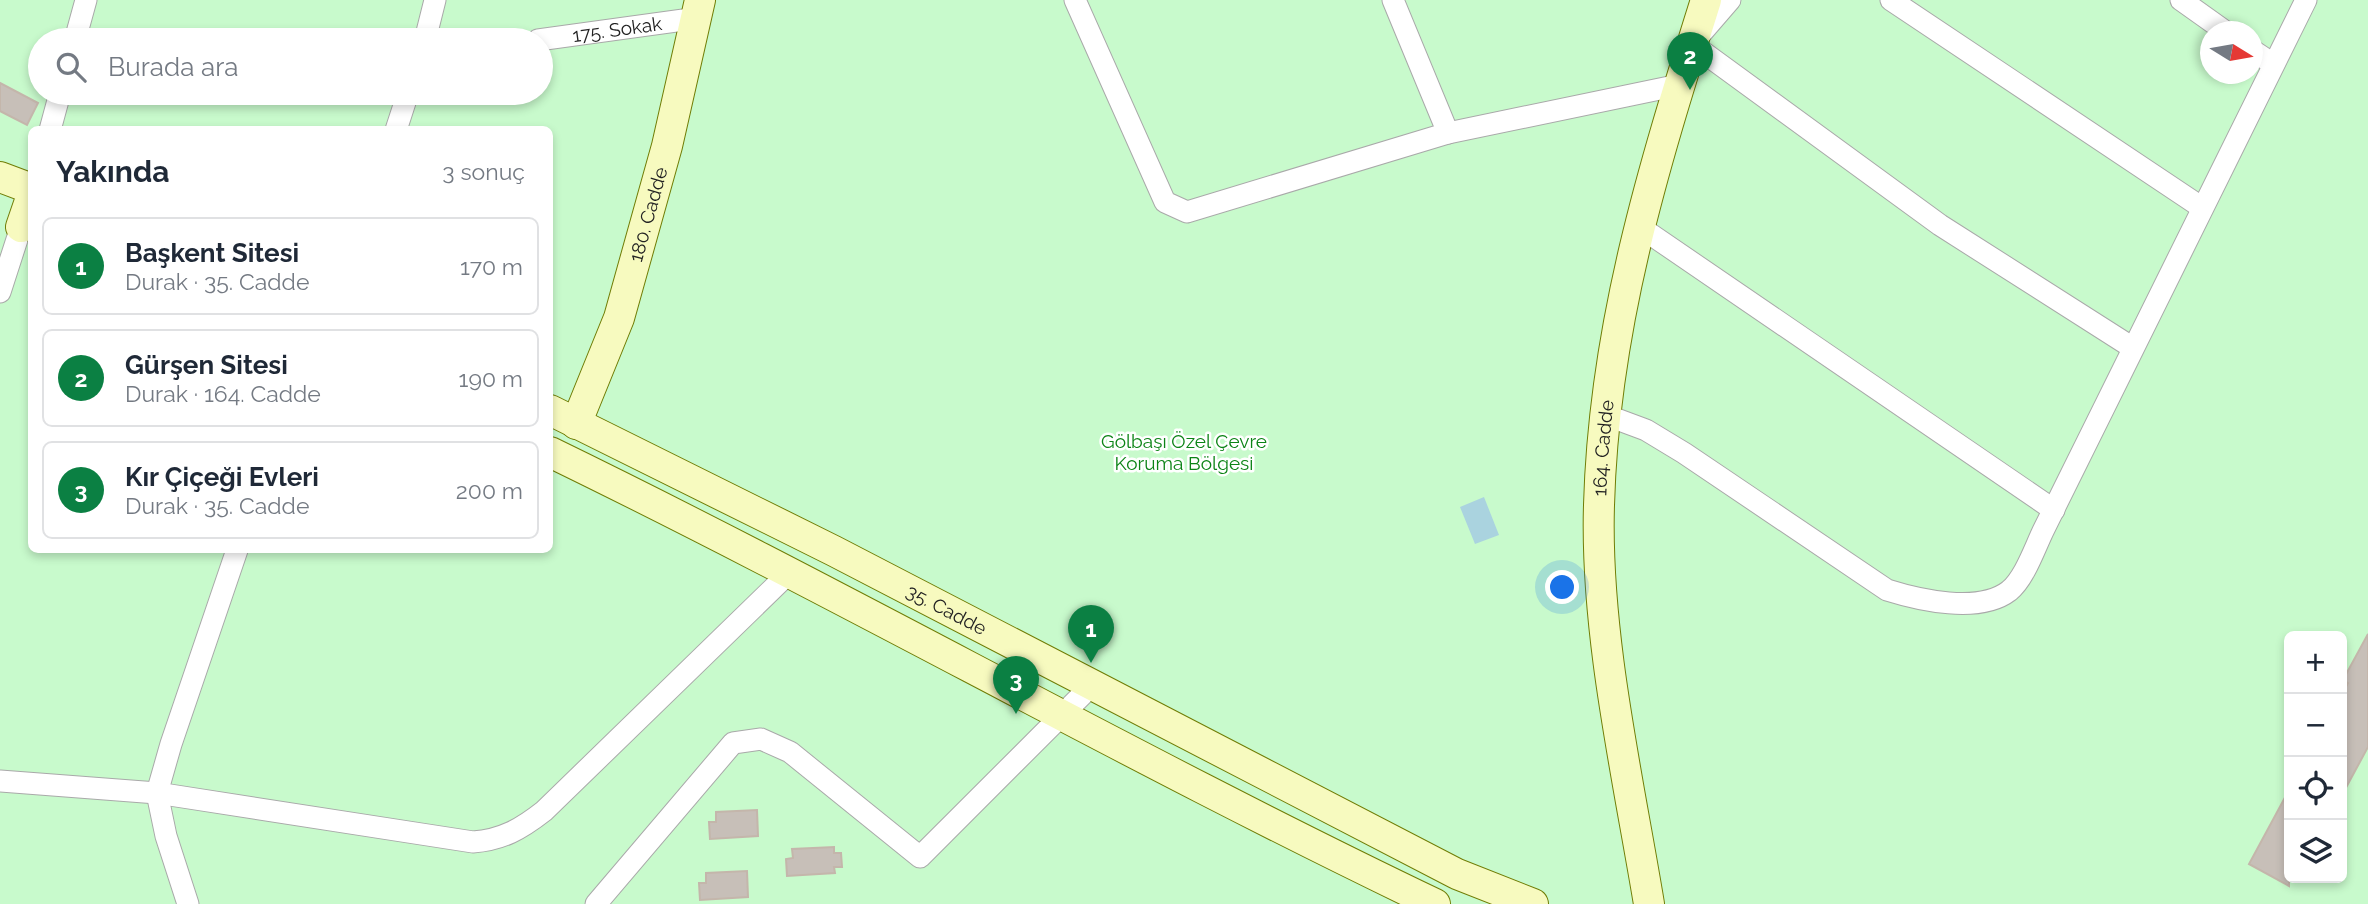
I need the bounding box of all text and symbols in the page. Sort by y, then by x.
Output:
street label: 175. Sokak [571,12,663,46]
north arrow [2200,21,2263,84]
search box [28,28,553,105]
pin: 2 [1667,32,1713,90]
icon: search [52,48,90,86]
text: Burada ara [108,52,238,82]
text: Yakında [56,154,169,189]
text: 3 sonuç [442,158,525,185]
street label: 180. Cadde [624,164,672,264]
text: Başkent Sitesi [125,238,299,268]
text: 1 [75,253,87,280]
text: 170 m [460,253,523,280]
text: Durak · 35. Cadde [125,268,309,295]
text: Gürşen Sitesi [125,350,288,380]
text: 2 [75,365,87,392]
text: 190 m [459,365,523,392]
text: Durak · 164. Cadde [125,380,321,407]
street label: 164. Cadde [1588,399,1618,497]
park label: Gölbaşı Özel Çevre Koruma Bölgesi [1101,430,1267,474]
text: Kır Çiçeği Evleri [125,462,319,492]
text: 3 [75,477,87,504]
text: 200 m [456,477,523,504]
text: Durak · 35. Cadde [125,492,309,519]
your location [1545,570,1579,604]
street label: 35. Cadde [903,580,990,639]
pin: 1 [1068,605,1114,663]
map controls [2284,631,2347,883]
button: + [2284,631,2347,694]
pin: 3 [993,656,1039,714]
button: − [2284,694,2347,757]
button: locate [2284,757,2347,820]
button: layers [2284,820,2347,883]

